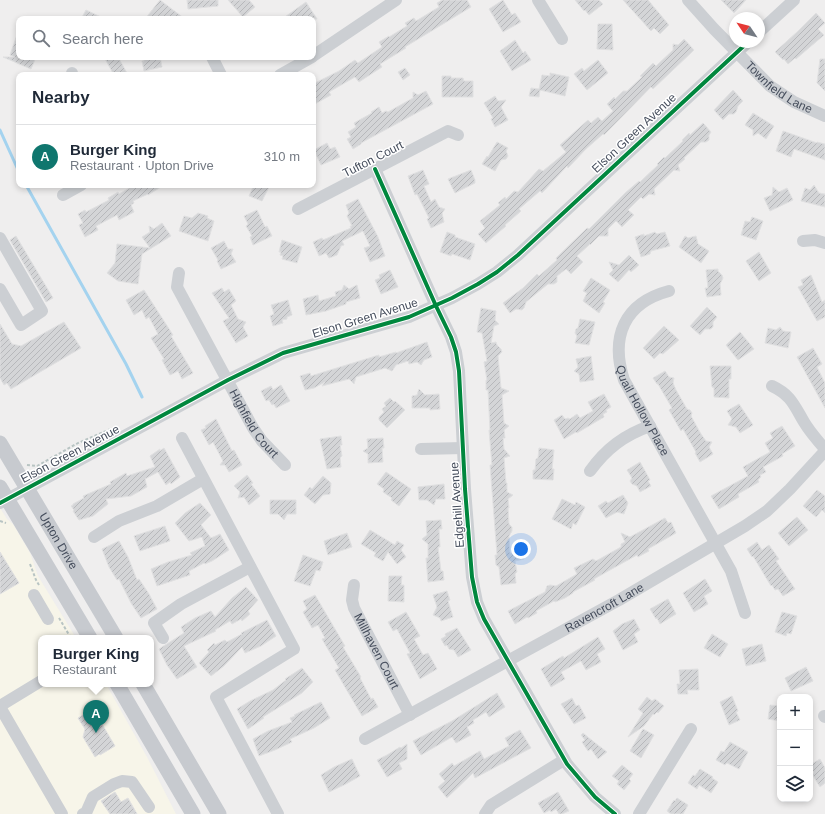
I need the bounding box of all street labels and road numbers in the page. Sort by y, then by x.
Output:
street label: Townfield Lane [743,58,815,116]
street label: Elson Green Avenue [589,90,679,176]
street label: Tufton Court [340,137,406,180]
street label: Elson Green Avenue [310,295,420,341]
street label: Quail Hollow Place [613,364,672,459]
street label: Highfield Court [226,387,282,461]
street label: Elson Green Avenue [18,422,122,486]
street label: Edgehill Avenue [447,461,467,548]
street label: Upton Drive [36,510,81,572]
street label: Ravencroft Lane [562,580,647,635]
street label: Millhaven Court [351,611,402,692]

